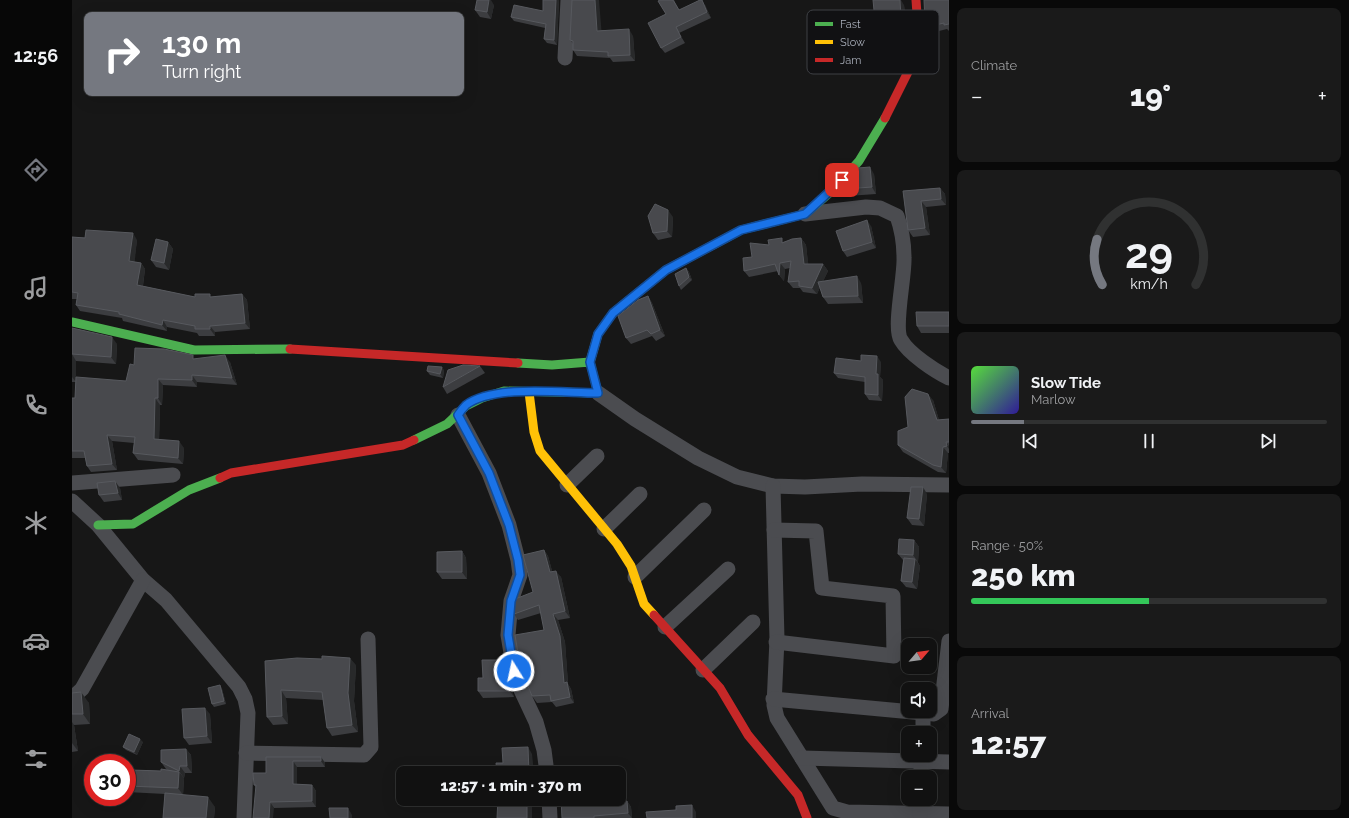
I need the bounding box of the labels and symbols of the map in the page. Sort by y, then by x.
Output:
legend [807,10,939,74]
text: Fast [840,18,861,31]
text: Slow [840,36,865,49]
text: Jam [840,54,861,67]
pin [825,163,859,197]
north arrow [901,638,937,674]
position arrow [493,650,535,692]
speed limit sign: 30 [84,754,136,806]

